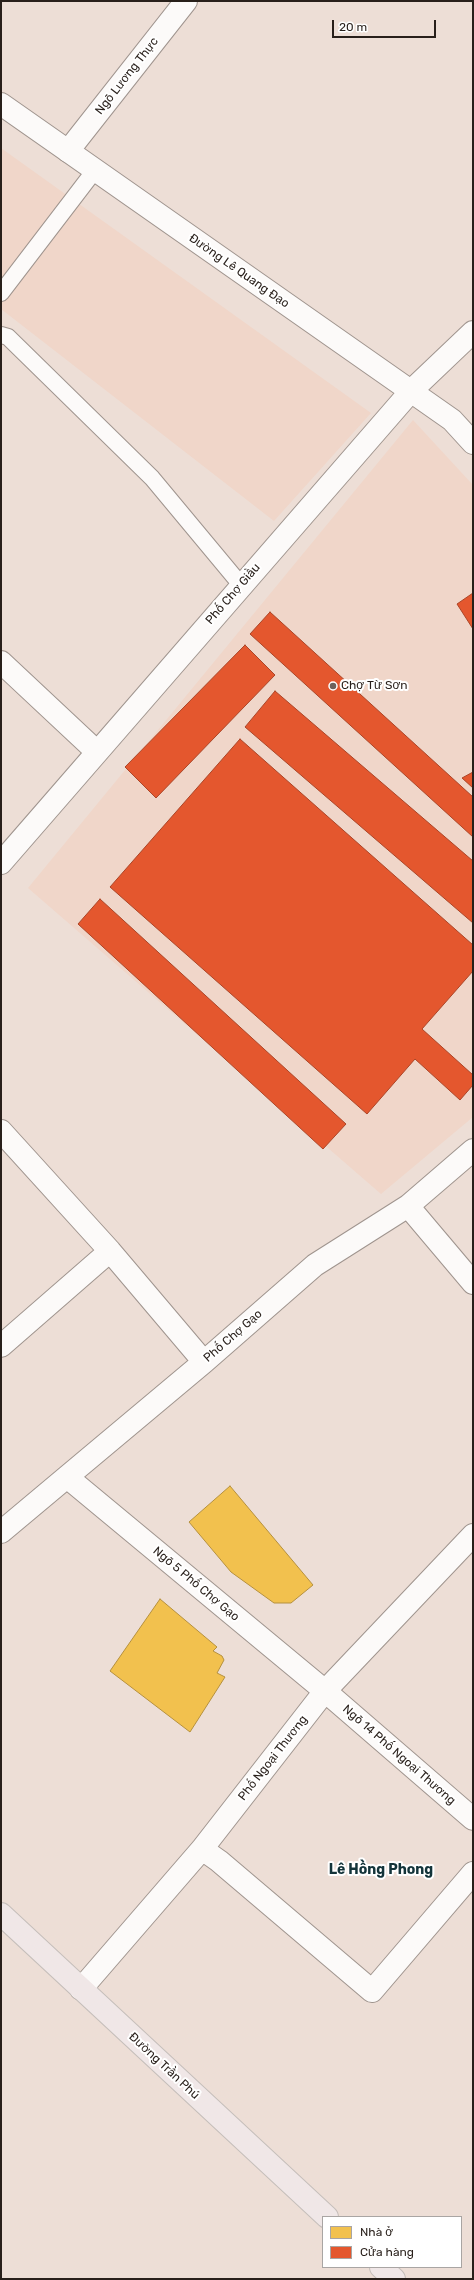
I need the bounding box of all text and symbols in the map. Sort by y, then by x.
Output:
scale bar [334,12,438,38]
text: 20 m [339,20,367,34]
street label: Ngõ Lương Thực [92,35,162,117]
street label: Đường Lê Quang Đạo [186,231,292,311]
street label: Phố Chợ Giầu [203,561,263,627]
place label: Chợ Từ Sơn [341,679,408,693]
marker: Chợ Từ Sơn [328,681,338,691]
street label: Phố Chợ Gạo [201,1307,265,1365]
street label: Ngõ 5 Phố Chợ Gạo [150,1544,242,1624]
street label: Ngõ 14 Phố Ngoại Thương [340,1702,458,1808]
street label: Phố Ngoại Thương [235,1713,311,1803]
district label: Lê Hồng Phong [329,1862,433,1878]
street label: Đường Trần Phú [126,2030,202,2102]
legend [322,2216,462,2268]
text: Nhà ở [360,2225,393,2239]
text: Cửa hàng [360,2245,414,2259]

